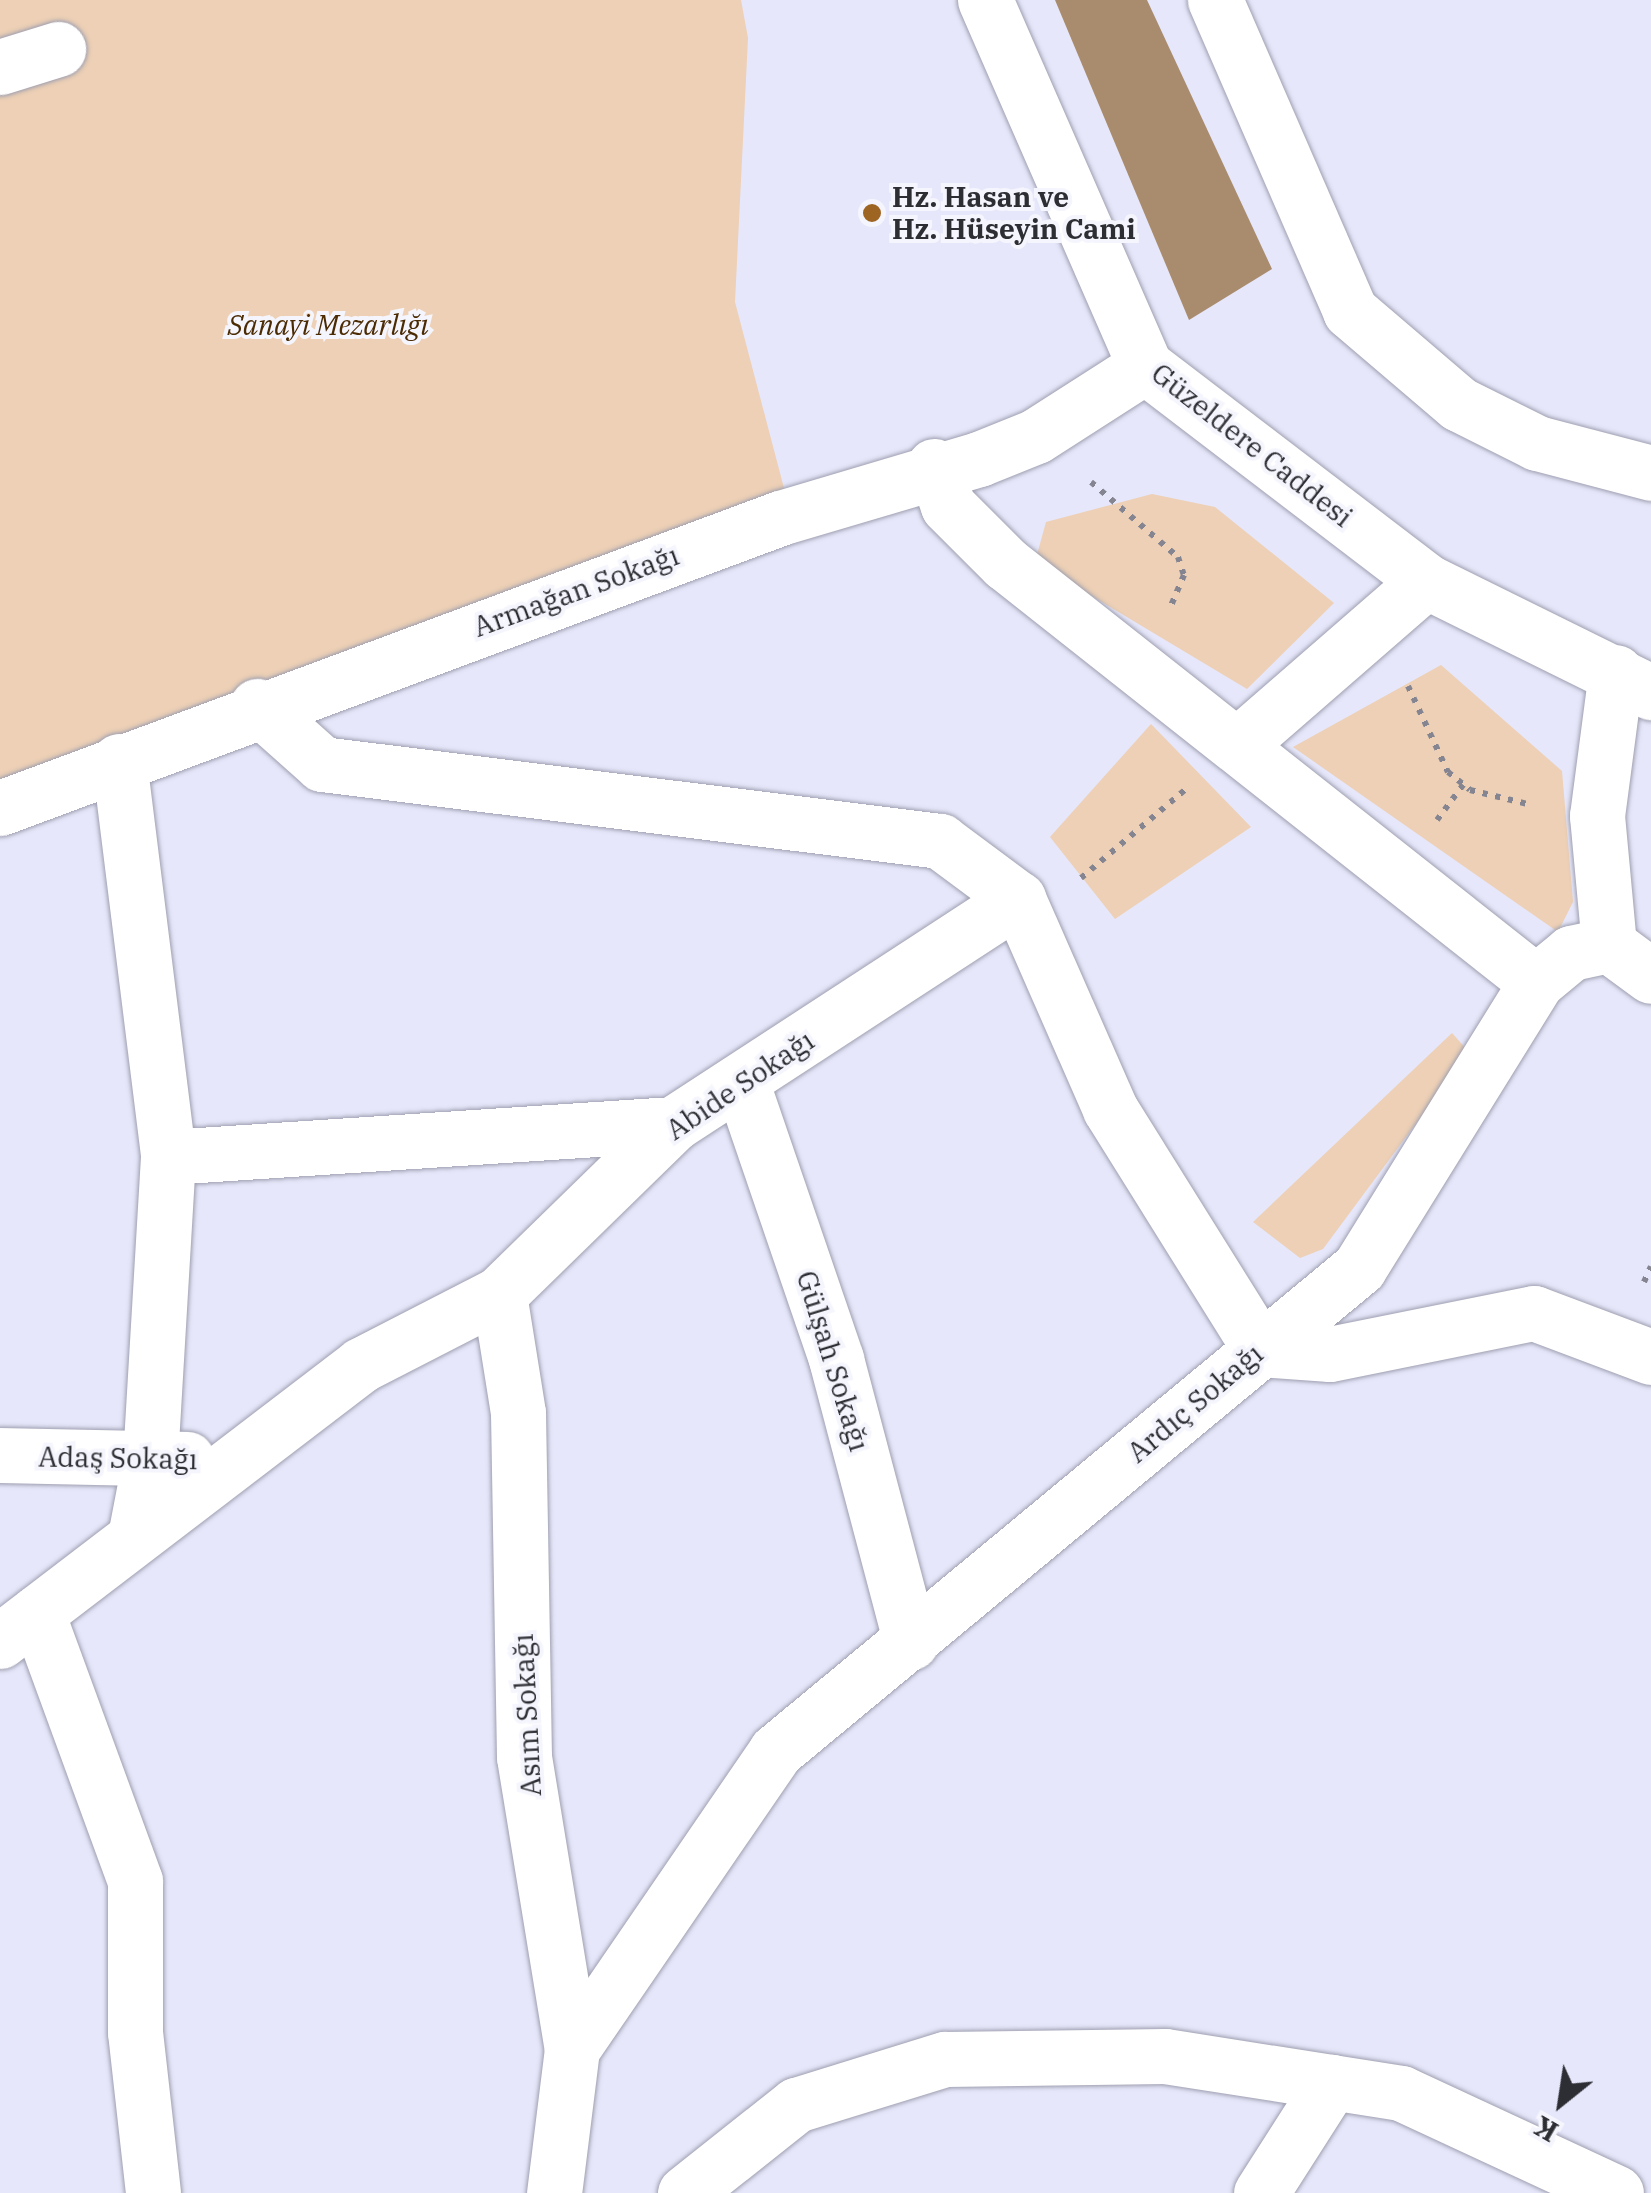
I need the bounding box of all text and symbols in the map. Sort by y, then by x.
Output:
place label: Hz. Hasan ve Hz. Hüseyin Cami [892,180,1136,246]
marker: Hz. Hasan ve Hz. Hüseyin Cami [861,202,883,224]
park label: Sanayi Mezarlığı [227,308,429,342]
street label: Güzeldere Caddesi [1145,356,1359,534]
street label: Armağan Sokağı [469,538,683,644]
street label: Abide Sokağı [660,1023,820,1147]
street label: Gülşah Sokağı [790,1267,876,1455]
street label: Ardıç Sokağı [1121,1337,1269,1469]
street label: Adaş Sokağı [38,1440,198,1476]
street label: Asım Sokağı [506,1633,548,1797]
north arrow [1511,2053,1611,2153]
text: K [1527,2108,1564,2151]

